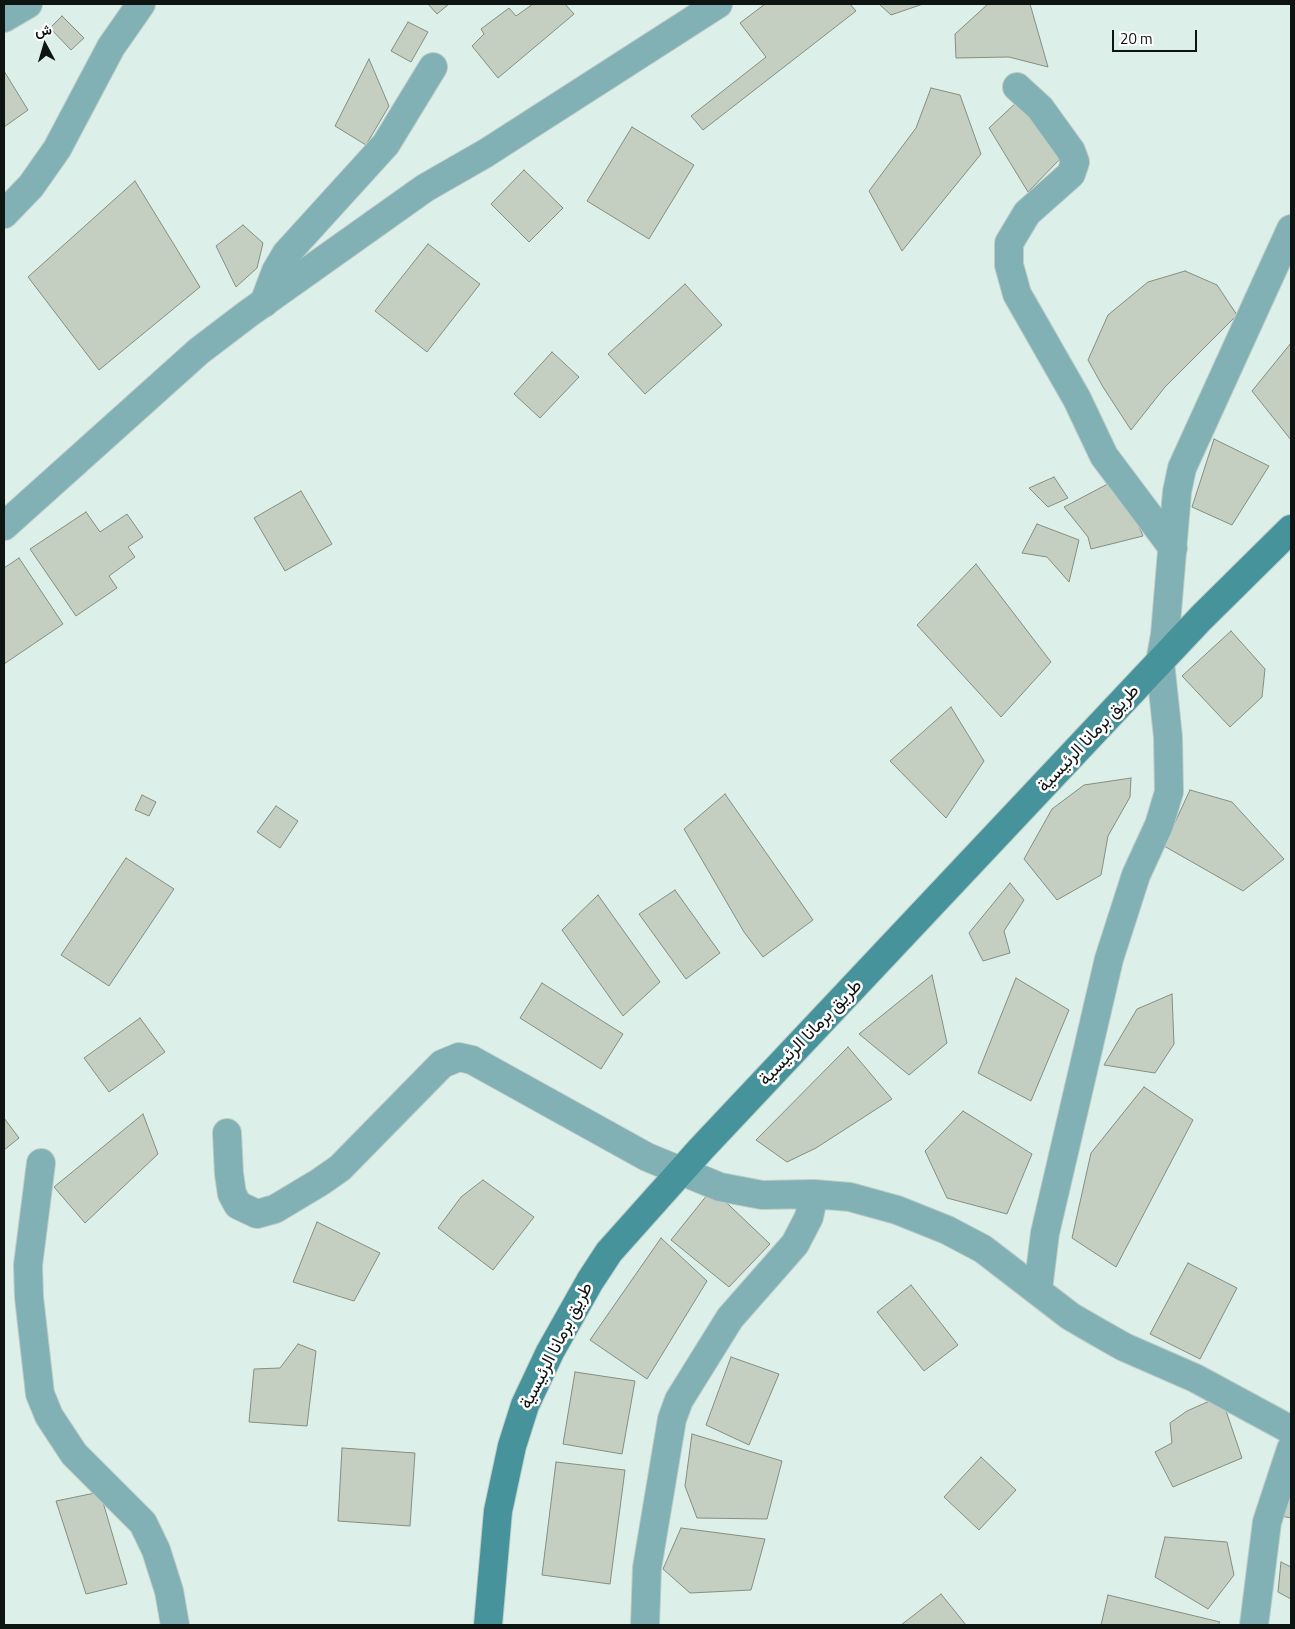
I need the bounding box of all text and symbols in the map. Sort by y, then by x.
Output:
text: ش [34,18,53,41]
north arrow [20,20,70,70]
scale bar [1115,20,1200,52]
text: 20 m [1120,27,1153,50]
street label: طريق برمانا الرئيسية [1034,681,1144,797]
street label: طريق برمانا الرئيسية [755,975,867,1091]
street label: طريق برمانا الرئيسية [516,1279,598,1413]

